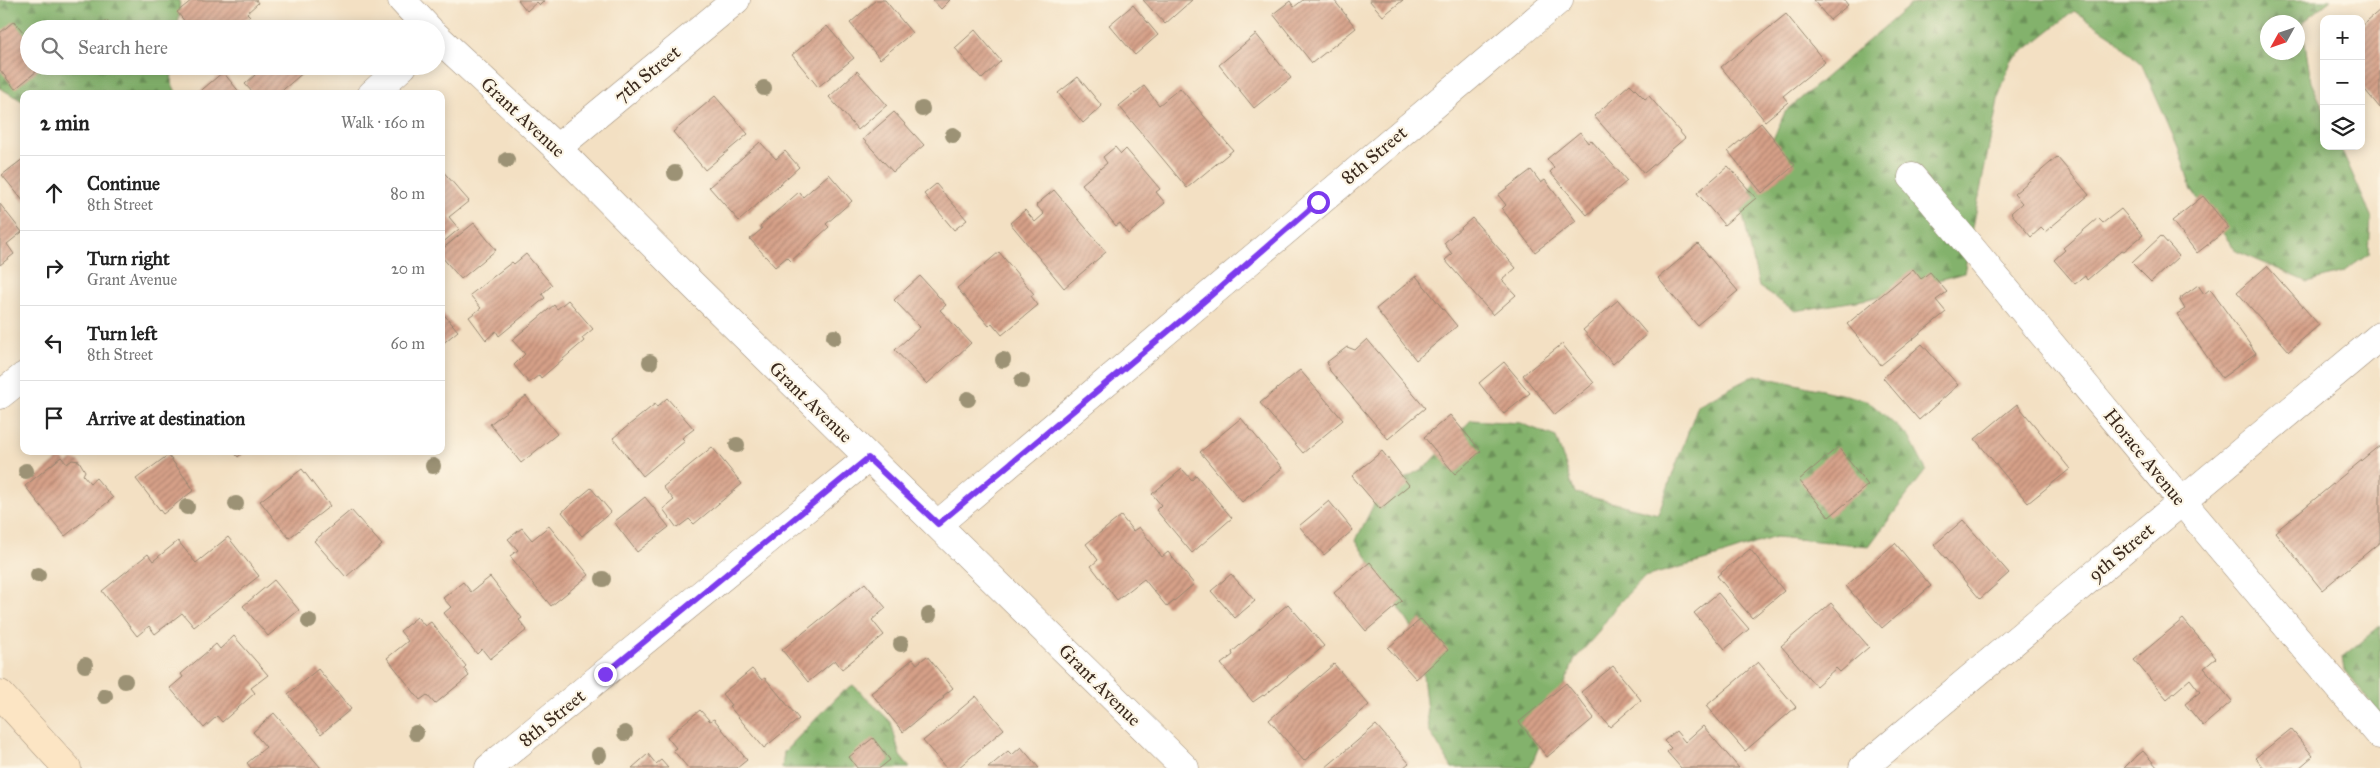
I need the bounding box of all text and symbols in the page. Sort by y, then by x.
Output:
north arrow [2260,15,2305,60]
map controls [2320,15,2365,150]
button: + [2320,15,2365,60]
search box [20,20,445,75]
icon: search [38,34,66,62]
text: Search here [78,36,168,59]
street label: 7th Street [609,40,685,108]
button: − [2320,60,2365,105]
street label: Grant Avenue [476,72,570,162]
button: layers [2320,105,2365,150]
text: 2 min [40,110,90,136]
text: Walk · 160 m [341,113,425,132]
street label: 8th Street [1336,121,1412,189]
text: Continue [87,172,160,195]
icon: ahead [40,179,68,207]
text: 80 m [390,184,425,203]
route start [1307,191,1330,214]
text: 8th Street [87,195,153,214]
text: Turn right [87,247,170,270]
icon: right [40,254,68,282]
text: 20 m [391,259,425,278]
text: Grant Avenue [87,270,177,289]
text: Turn left [87,322,157,345]
icon: left [40,329,68,357]
text: 60 m [391,334,425,353]
text: 8th Street [87,345,153,364]
street label: Grant Avenue [764,357,858,448]
icon: arrive [40,404,68,432]
street label: Horace Avenue [2099,404,2191,510]
text: Arrive at destination [87,407,245,430]
street label: 9th Street [2083,518,2159,586]
street label: Grant Avenue [1054,639,1146,731]
route end [594,663,617,686]
street label: 8th Street [514,684,590,752]

